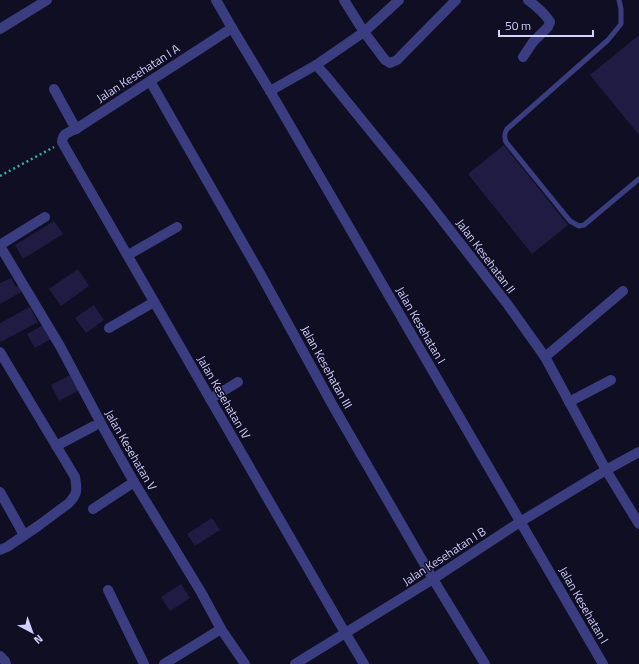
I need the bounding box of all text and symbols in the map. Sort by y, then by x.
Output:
scale bar [499,12,593,38]
text: 50 m [505,16,531,35]
street label: Jalan Kesehatan I A [92,39,184,107]
street label: Jalan Kesehatan II [452,215,520,297]
street label: Jalan Kesehatan I [391,283,451,367]
street label: Jalan Kesehatan III [296,322,358,412]
street label: Jalan Kesehatan IV [192,352,256,442]
street label: Jalan Kesehatan V [100,406,162,494]
street label: Jalan Kesehatan I B [398,522,490,590]
street label: Jalan Kesehatan I [554,563,614,647]
north arrow [12,612,52,652]
text: N [30,631,47,648]

